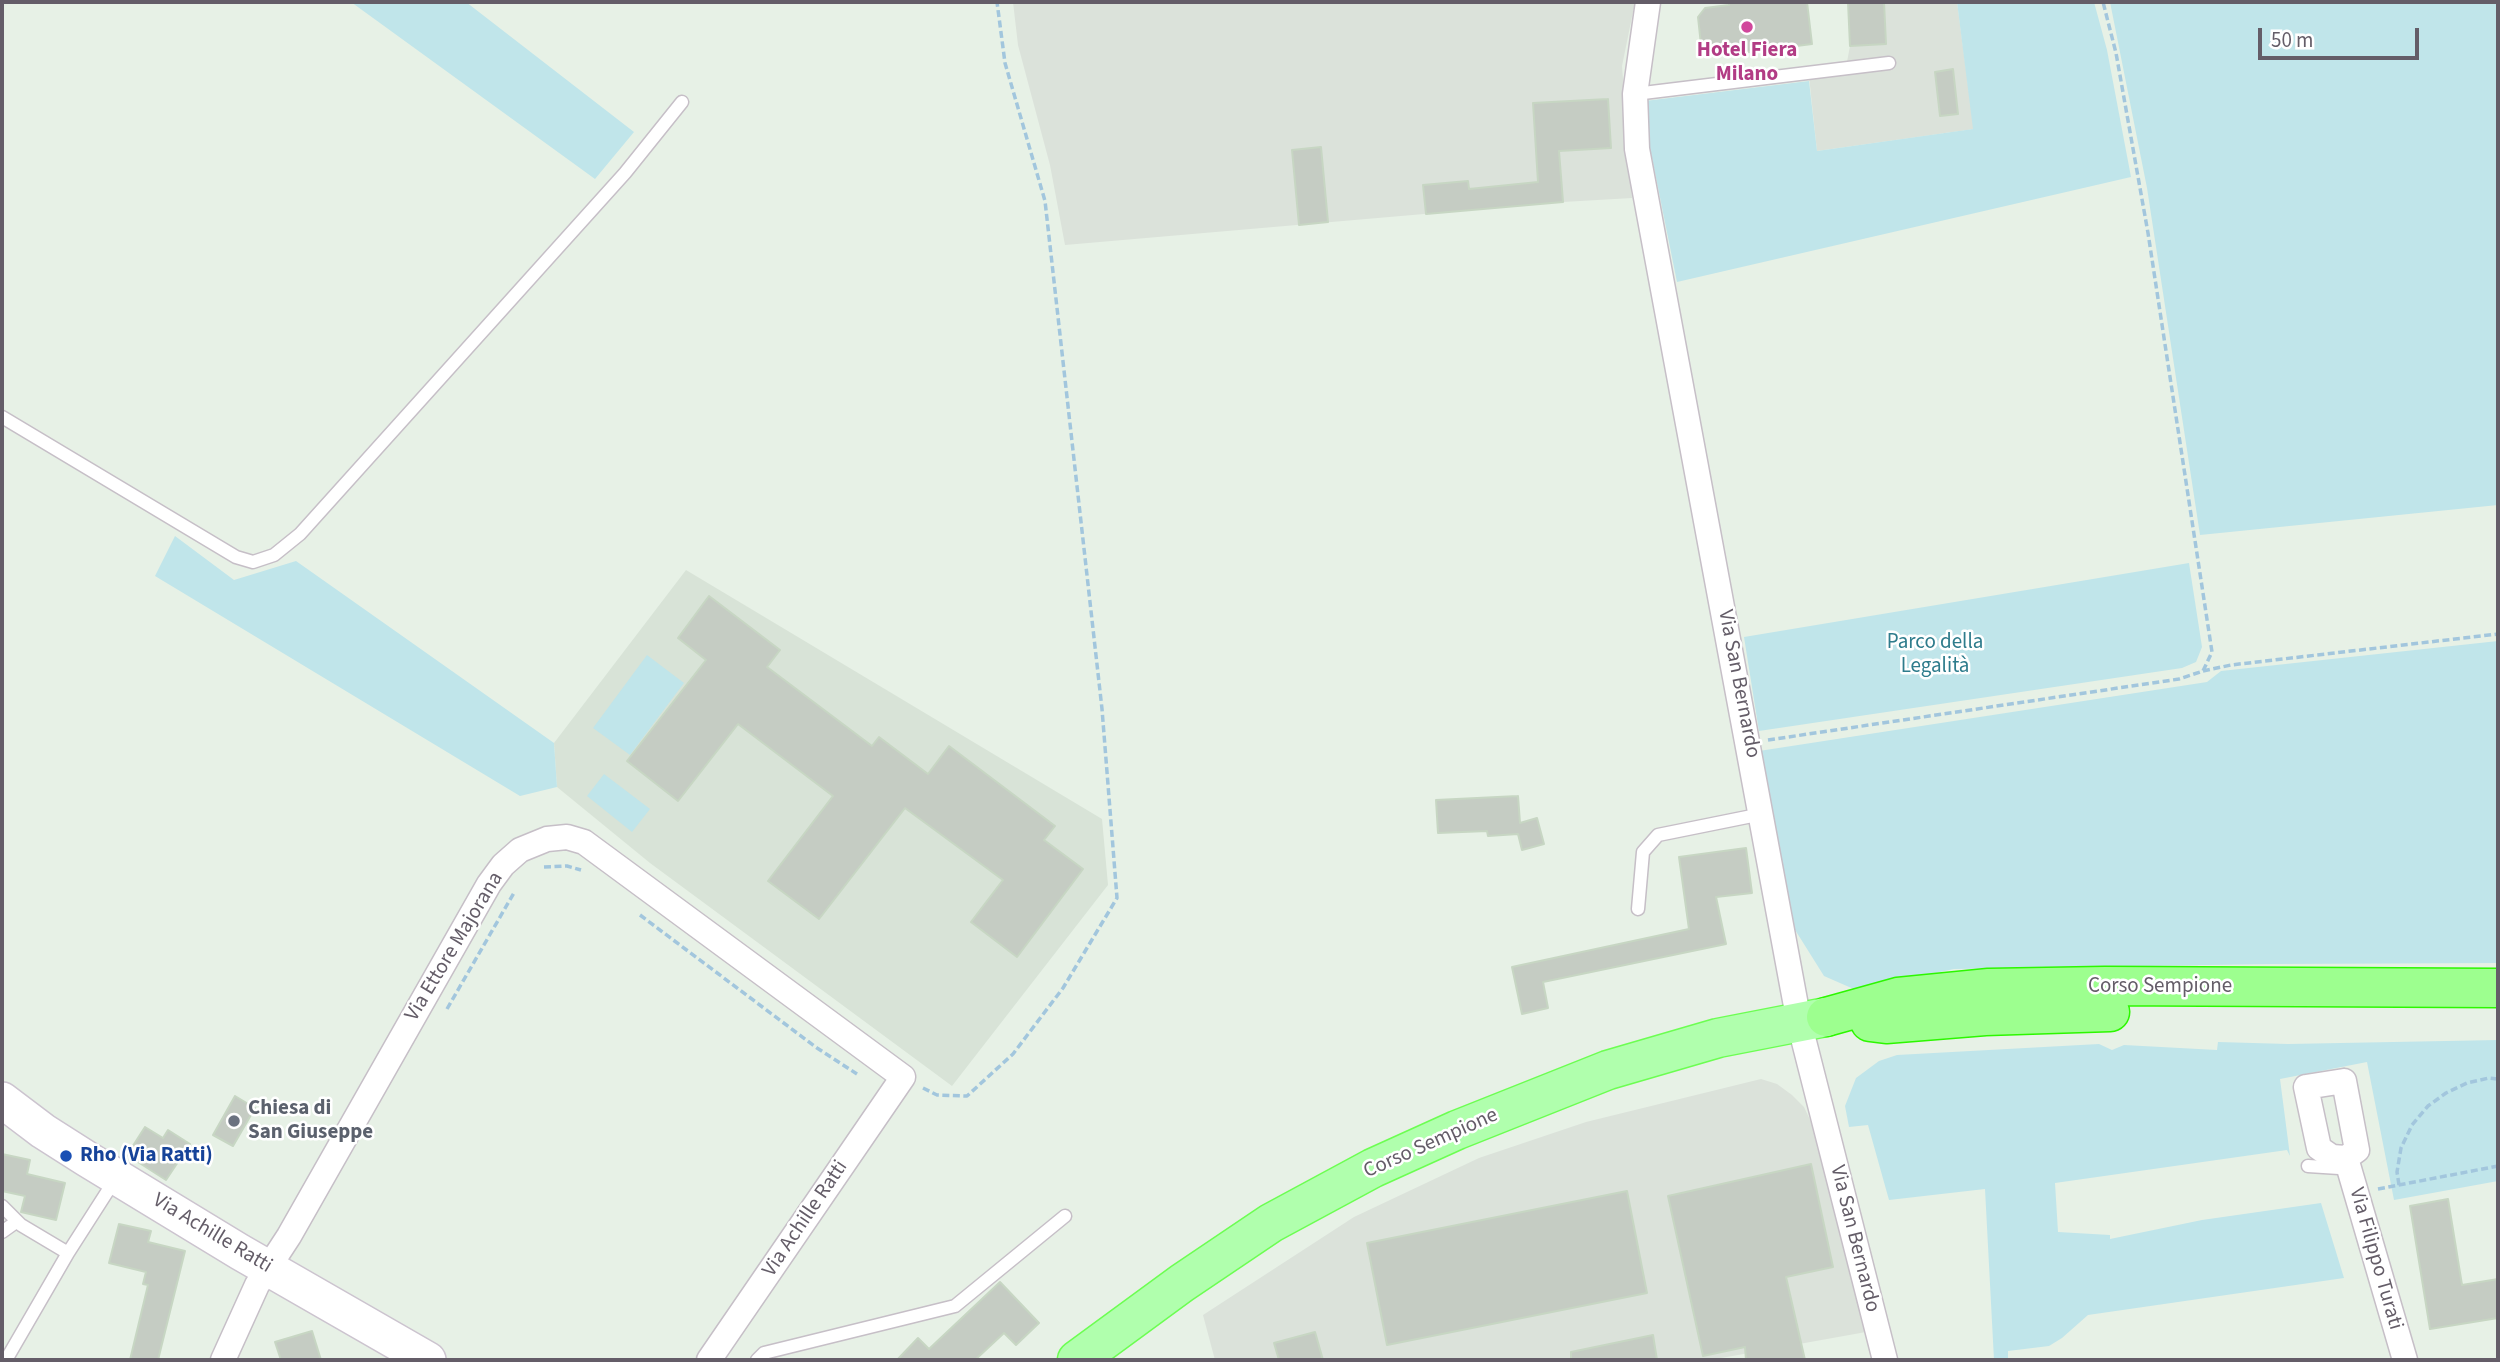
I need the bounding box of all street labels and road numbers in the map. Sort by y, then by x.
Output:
street label: Via San Bernardo [1711,608,1765,760]
street label: Via Ettore Majorana [400,868,510,1026]
street label: Corso Sempione [2088,974,2232,1000]
street label: Corso Sempione [1360,1103,1502,1185]
street label: Via Achille Ratti [758,1156,854,1282]
street label: Via San Bernardo [1824,1163,1884,1315]
street label: Via Filippo Turati [2343,1185,2407,1333]
street label: Via Achille Ratti [148,1188,276,1280]

